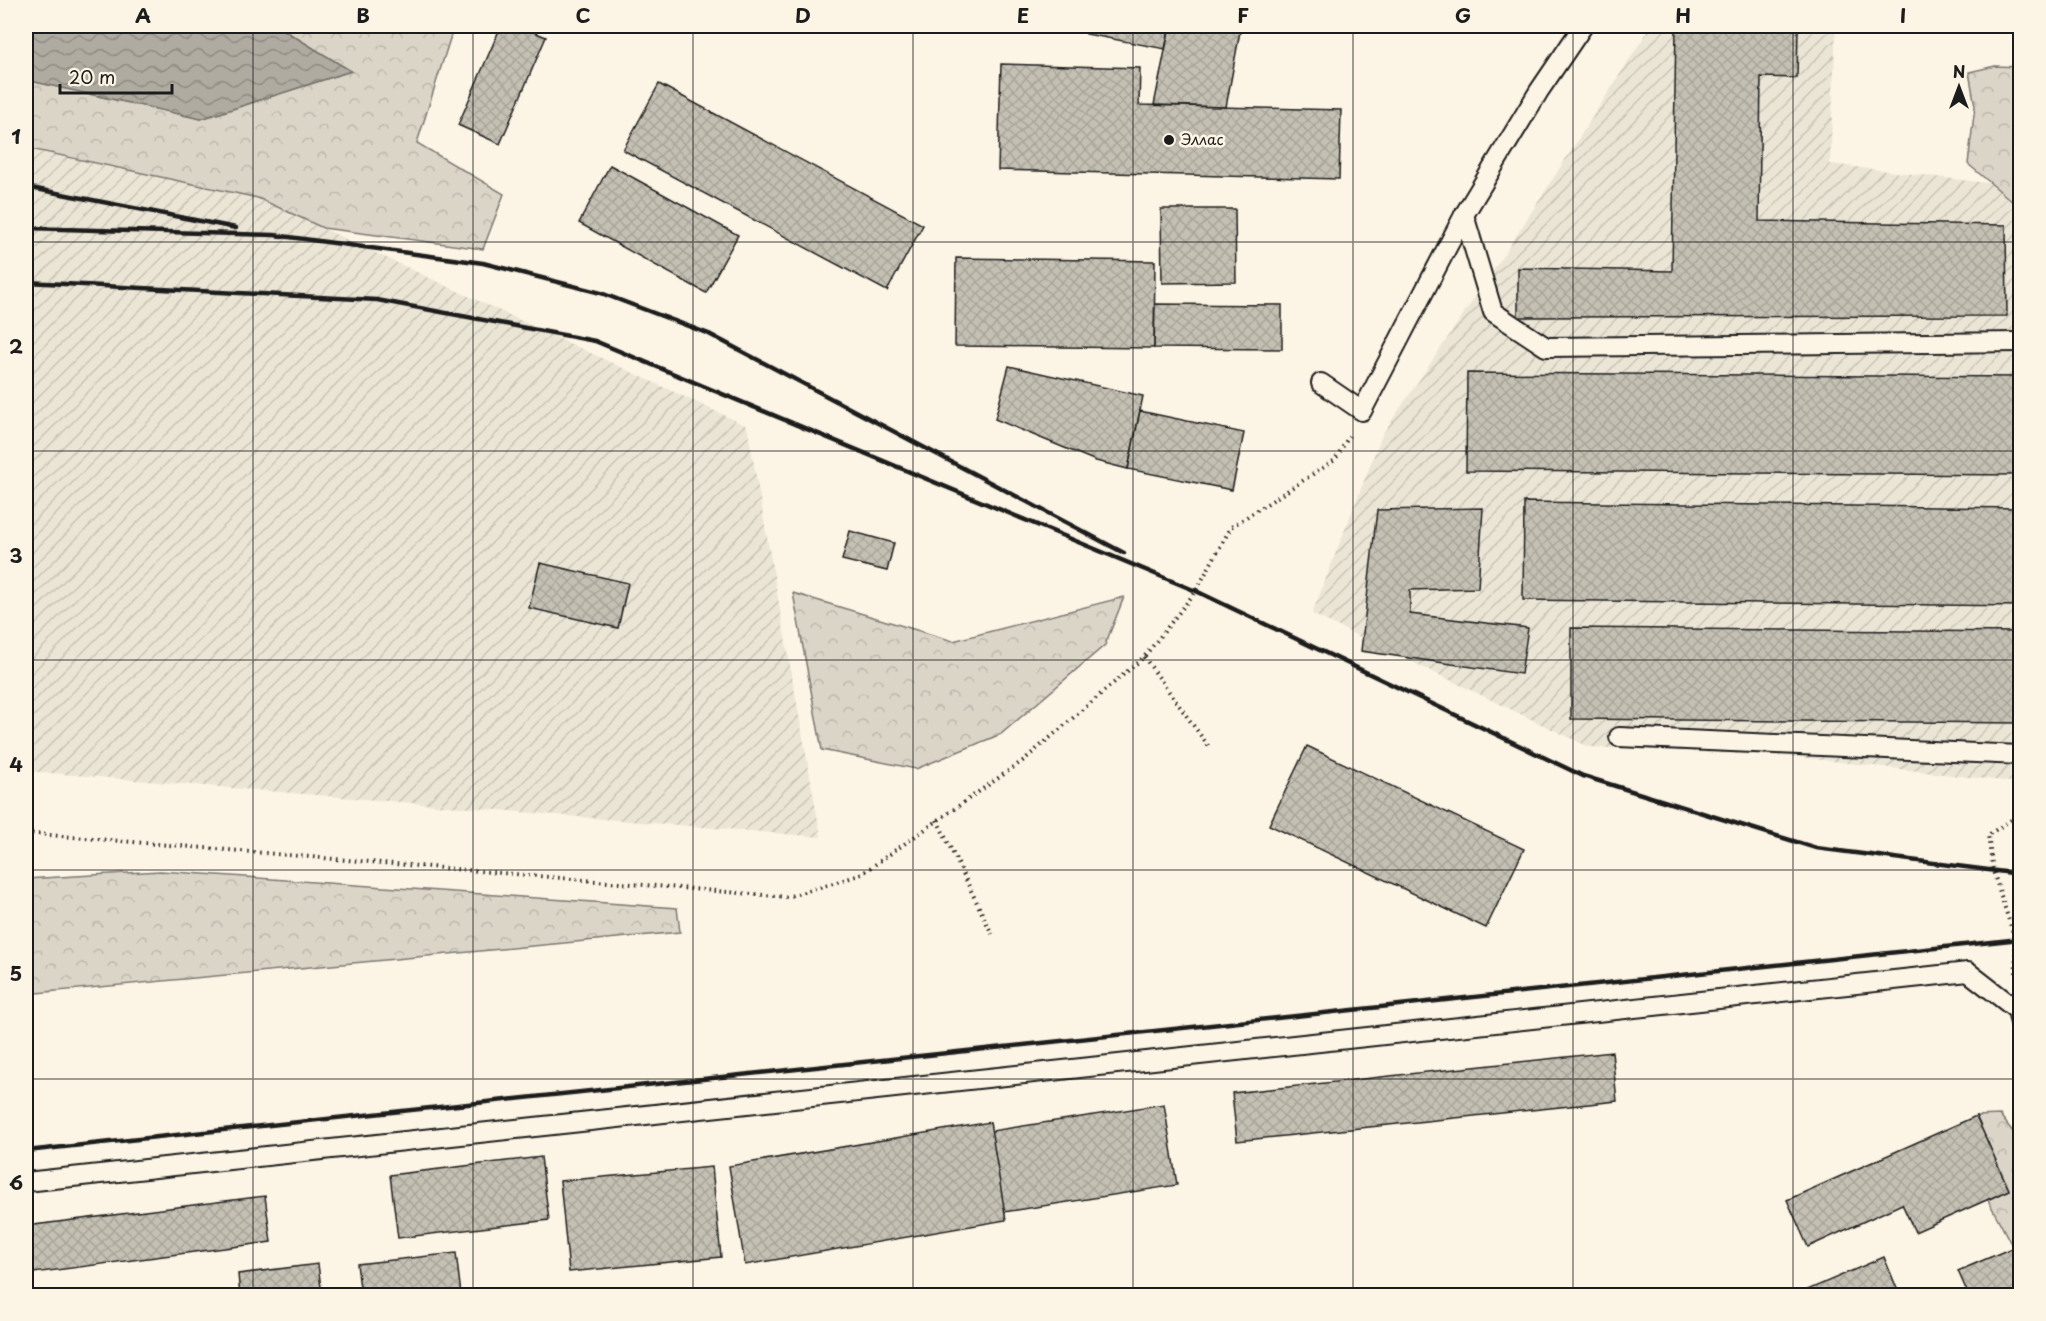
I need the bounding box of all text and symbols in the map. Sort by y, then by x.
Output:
text: A [135,0,151,30]
text: B [356,0,370,30]
text: C [575,0,591,30]
text: D [795,0,811,30]
text: E [1017,0,1029,30]
text: F [1237,0,1249,30]
text: G [1455,0,1471,30]
text: H [1675,0,1691,30]
text: I [1900,0,1906,30]
scale bar [60,57,172,95]
north arrow [1929,57,1989,117]
text: N [1953,59,1965,83]
text: 20 m [69,63,115,90]
text: 1 [11,121,21,151]
place label: Эллас [1181,127,1224,150]
marker: Эллас [1162,133,1176,147]
text: 2 [9,331,23,361]
text: 3 [9,540,23,570]
text: 4 [9,749,23,779]
text: 5 [10,958,22,988]
text: 6 [9,1167,23,1197]

